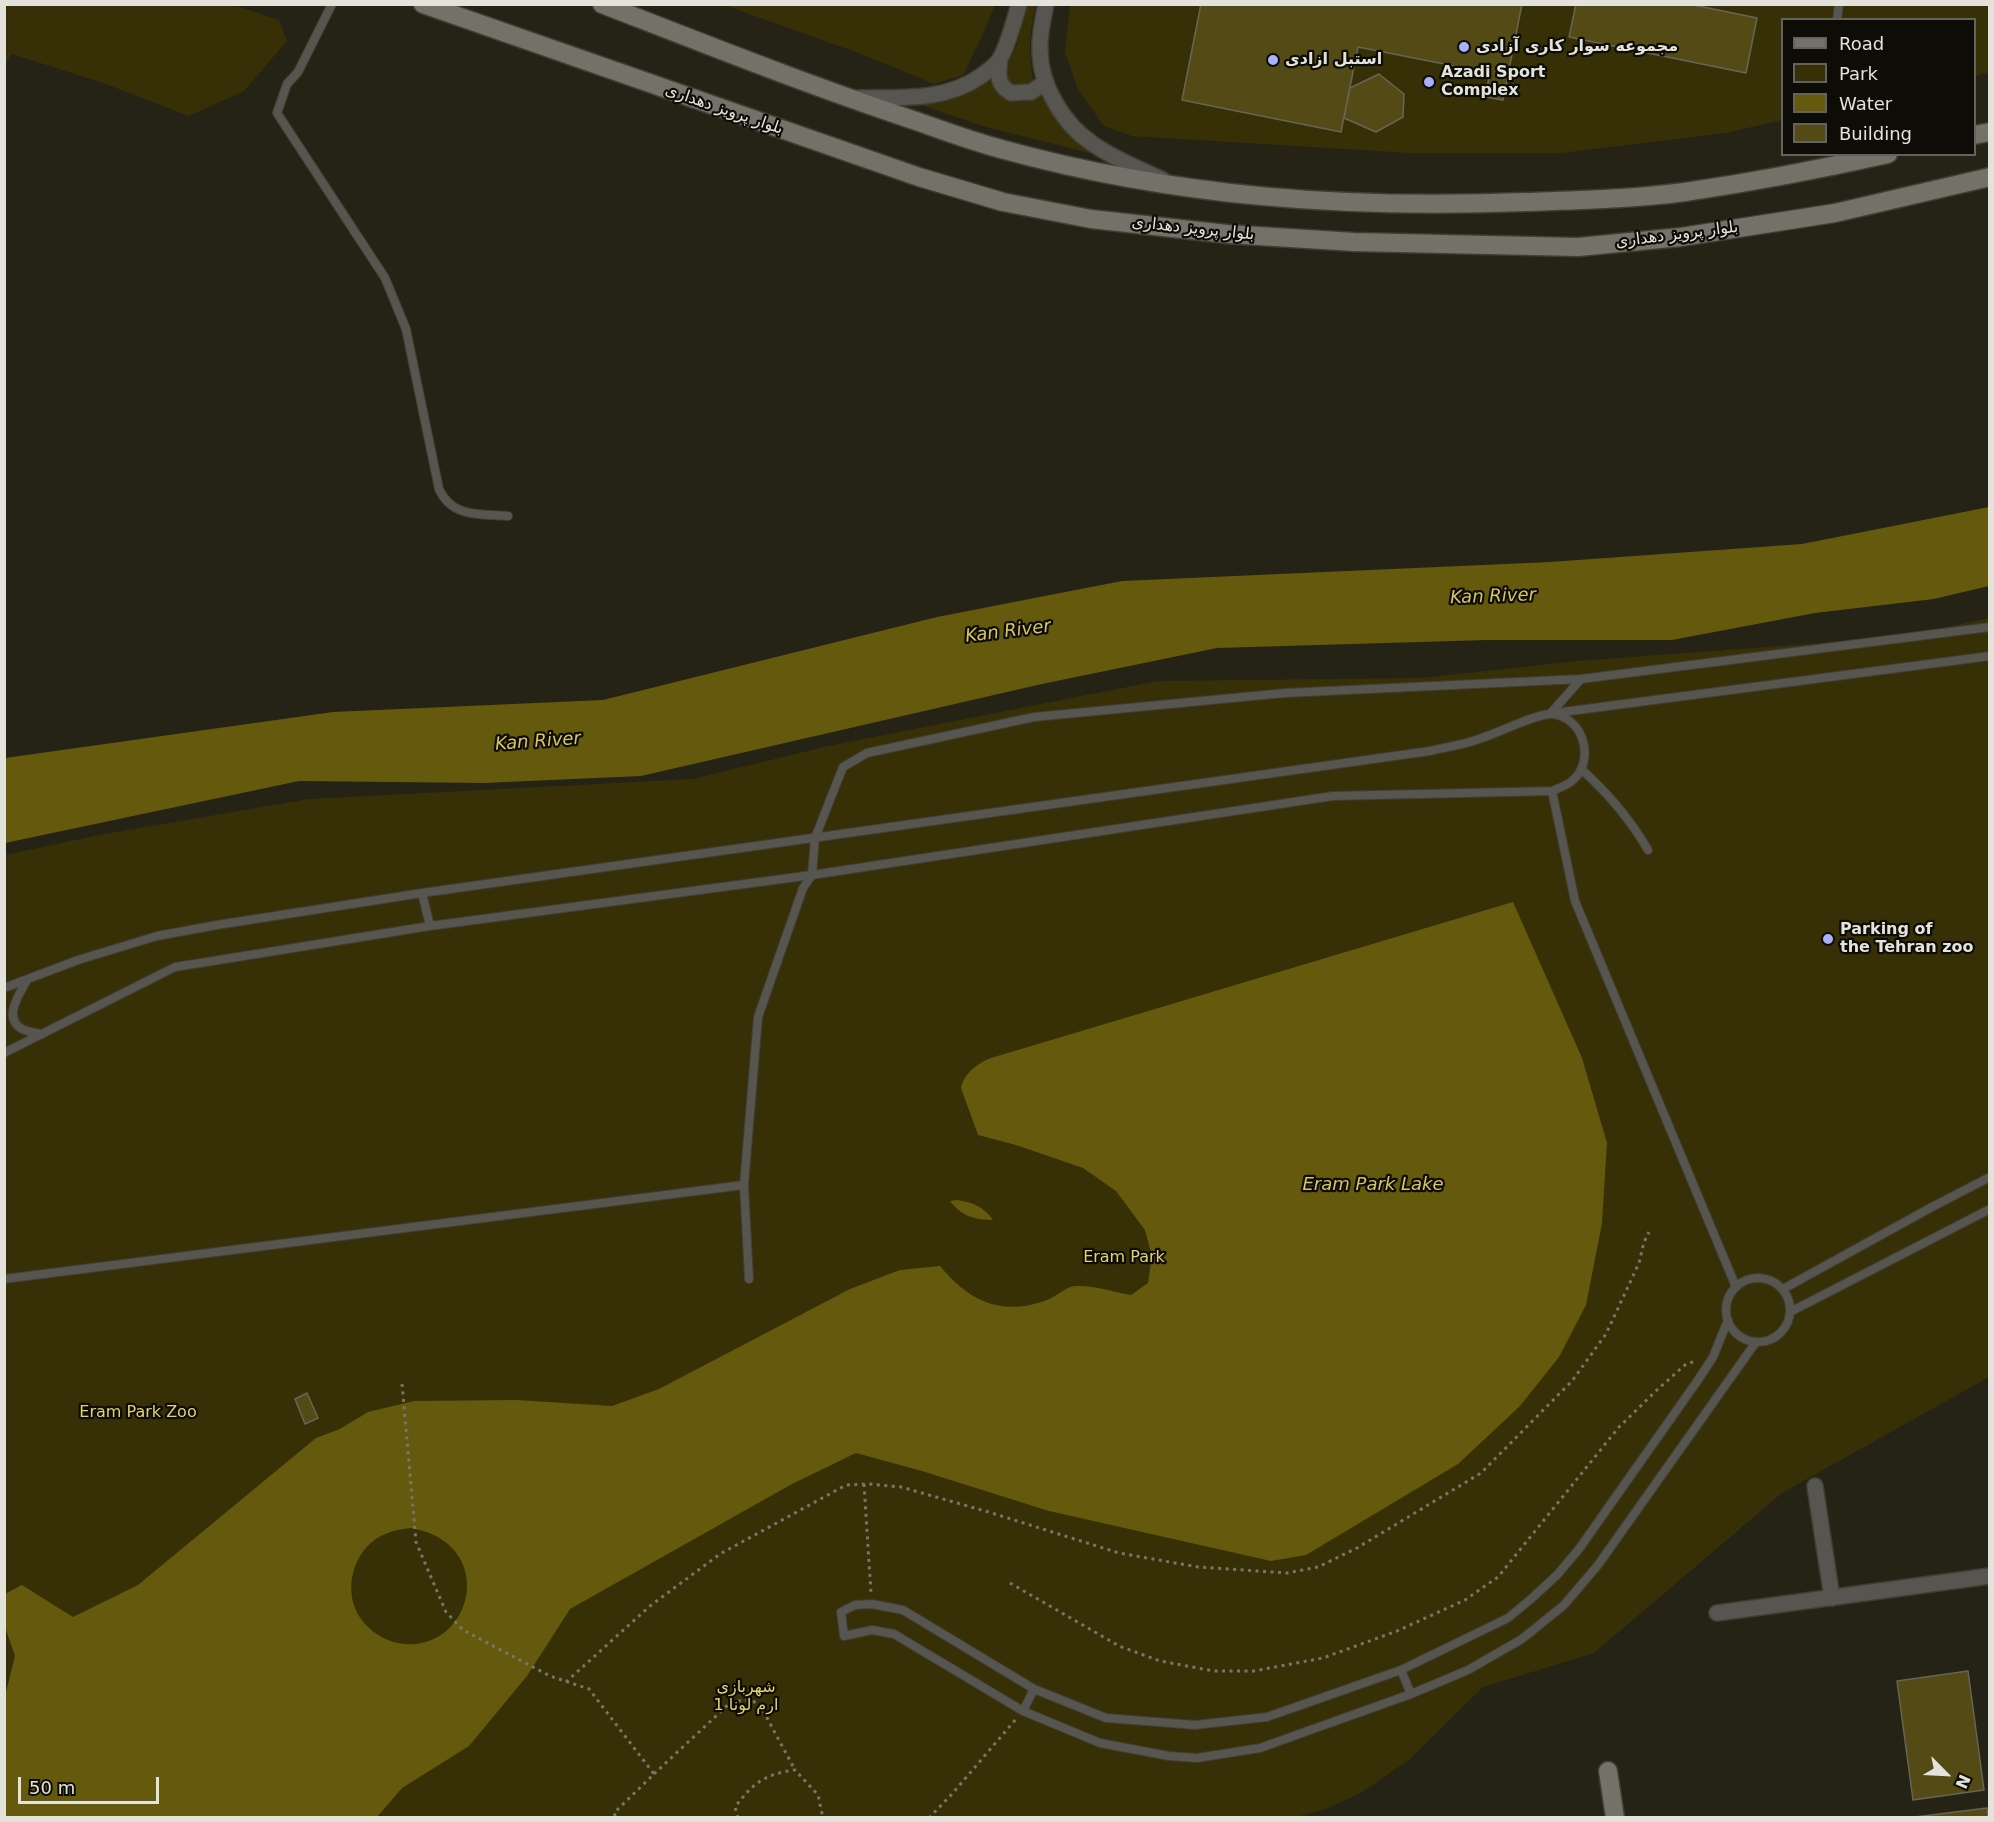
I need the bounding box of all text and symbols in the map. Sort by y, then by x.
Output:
legend [1781,18,1976,156]
text: Road [1839,33,1884,54]
place label: مجموعه سوار کاری آزادی [1476,37,1678,57]
marker: مجموعه سوار کاری آزادی [1457,40,1471,54]
place label: استبل ازادی [1285,50,1382,70]
marker: استبل ازادی [1266,53,1280,67]
place label: Azadi Sport Complex [1441,63,1546,101]
text: Park [1839,63,1878,84]
marker: Azadi Sport Complex [1422,75,1436,89]
street label: بلوار پرویز دهداری [663,81,785,139]
text: Water [1839,93,1892,114]
text: Building [1839,123,1912,144]
street label: بلوار پرویز دهداری [1131,213,1255,245]
street label: بلوار پرویز دهداری [1615,218,1739,252]
water label: Kan River [1450,585,1536,609]
water label: Kan River [964,616,1052,648]
water label: Kan River [494,728,582,756]
place label: Parking of the Tehran zoo [1840,920,1973,958]
marker: Parking of the Tehran zoo [1821,932,1835,946]
water label: Eram Park Lake [1302,1174,1444,1196]
park label: Eram Park [1083,1248,1165,1268]
park label: Eram Park Zoo [79,1403,197,1423]
park label: شهربازی ارم لونا 1 [714,1678,778,1716]
north arrow [1916,1744,1976,1804]
scale bar [21,1765,162,1803]
text: N [1952,1772,1974,1791]
text: 50 m [29,1777,75,1798]

